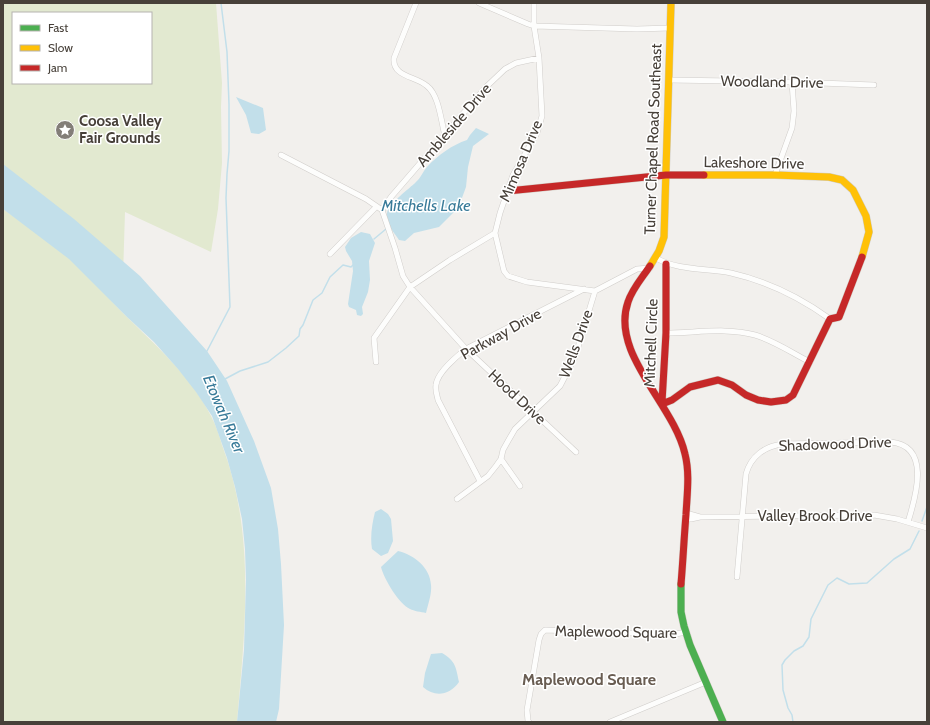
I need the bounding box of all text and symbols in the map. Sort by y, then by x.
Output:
legend [12,12,152,84]
text: Fast [48,20,68,35]
text: Slow [48,40,73,55]
street label: Turner Chapel Road Southeast [641,43,665,235]
text: Jam [47,60,67,75]
street label: Woodland Drive [720,72,824,92]
street label: Ambleside Drive [413,80,495,170]
place label: Coosa Valley Fair Grounds [79,112,163,147]
street label: Mimosa Drive [496,117,546,205]
place icon: Coosa Valley Fair Grounds [54,119,76,141]
street label: Lakeshore Drive [704,153,805,173]
water label: Mitchells Lake [380,196,471,215]
street label: Mitchell Circle [640,298,662,388]
street label: Parkway Drive [458,304,545,364]
street label: Wells Drive [555,307,597,381]
street label: Hood Drive [484,366,550,428]
water label: Etowah River [199,372,249,457]
street label: Shadowood Drive [778,433,892,455]
street label: Valley Brook Drive [758,507,873,525]
street label: Maplewood Square [555,622,678,642]
district label: Maplewood Square [522,670,656,689]

